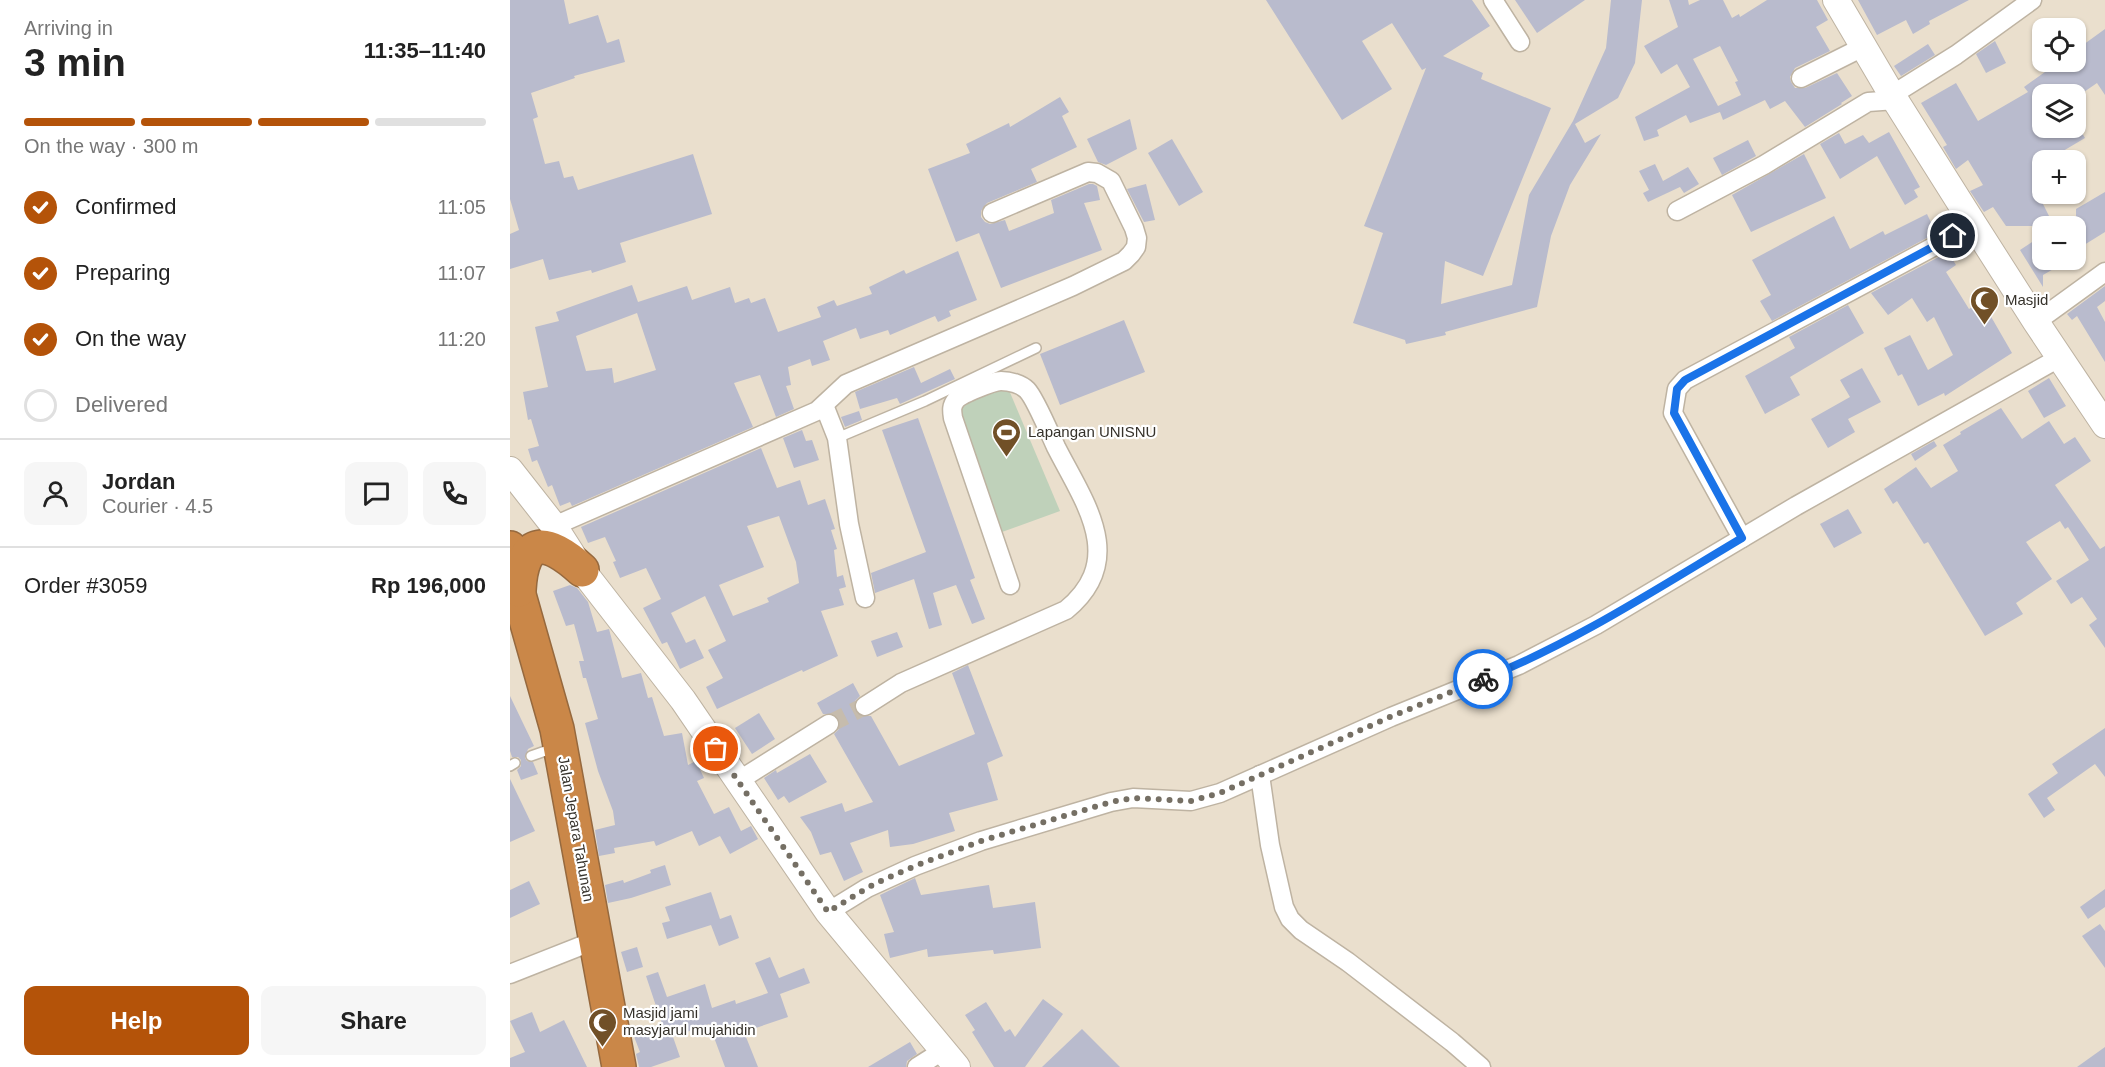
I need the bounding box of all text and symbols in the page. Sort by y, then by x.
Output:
text: Arriving in [24,17,113,39]
map controls [2032,18,2086,270]
button: locate [2032,18,2086,72]
text: 11:35–11:40 [364,38,486,63]
text: 3 min [24,41,126,84]
button: layers [2032,84,2086,138]
text: On the way · 300 m [24,135,199,157]
button: + [2032,150,2086,204]
icon: check [24,191,57,224]
text: Confirmed [75,194,176,219]
text: 11:05 [437,196,486,218]
pin [1927,210,1978,261]
button: − [2032,216,2086,270]
icon: home [1936,219,1969,252]
icon: check [24,257,57,290]
text: Preparing [75,260,170,285]
text: 11:07 [437,262,486,284]
mosque icon: Masjid [1968,284,2000,326]
place label: Masjid [2005,291,2048,308]
icon: check [24,323,57,356]
text: On the way [75,326,186,351]
text: 11:20 [437,328,486,350]
text: Delivered [75,392,168,417]
sports icon: Lapangan UNISNU [991,416,1023,458]
place label: Lapangan UNISNU [1028,423,1156,440]
button: person [24,462,87,525]
button: chat [345,462,408,525]
button: phone [423,462,486,525]
text: Jordan [102,469,175,494]
text: Courier · 4.5 [102,495,213,517]
text: Order #3059 [24,573,148,598]
text: Rp 196,000 [371,573,486,598]
courier [1453,649,1513,709]
icon: bike [1467,663,1500,696]
pin [690,723,741,774]
icon: bag [699,732,732,765]
street label: Jalan Jepara Tahunan [555,755,598,903]
button: Help [24,986,249,1055]
button: Share [261,986,486,1055]
place label: Masjid jami masyjarul mujahidin [623,1004,756,1038]
mosque icon: Masjid jami masyjarul mujahidin [586,1006,618,1048]

